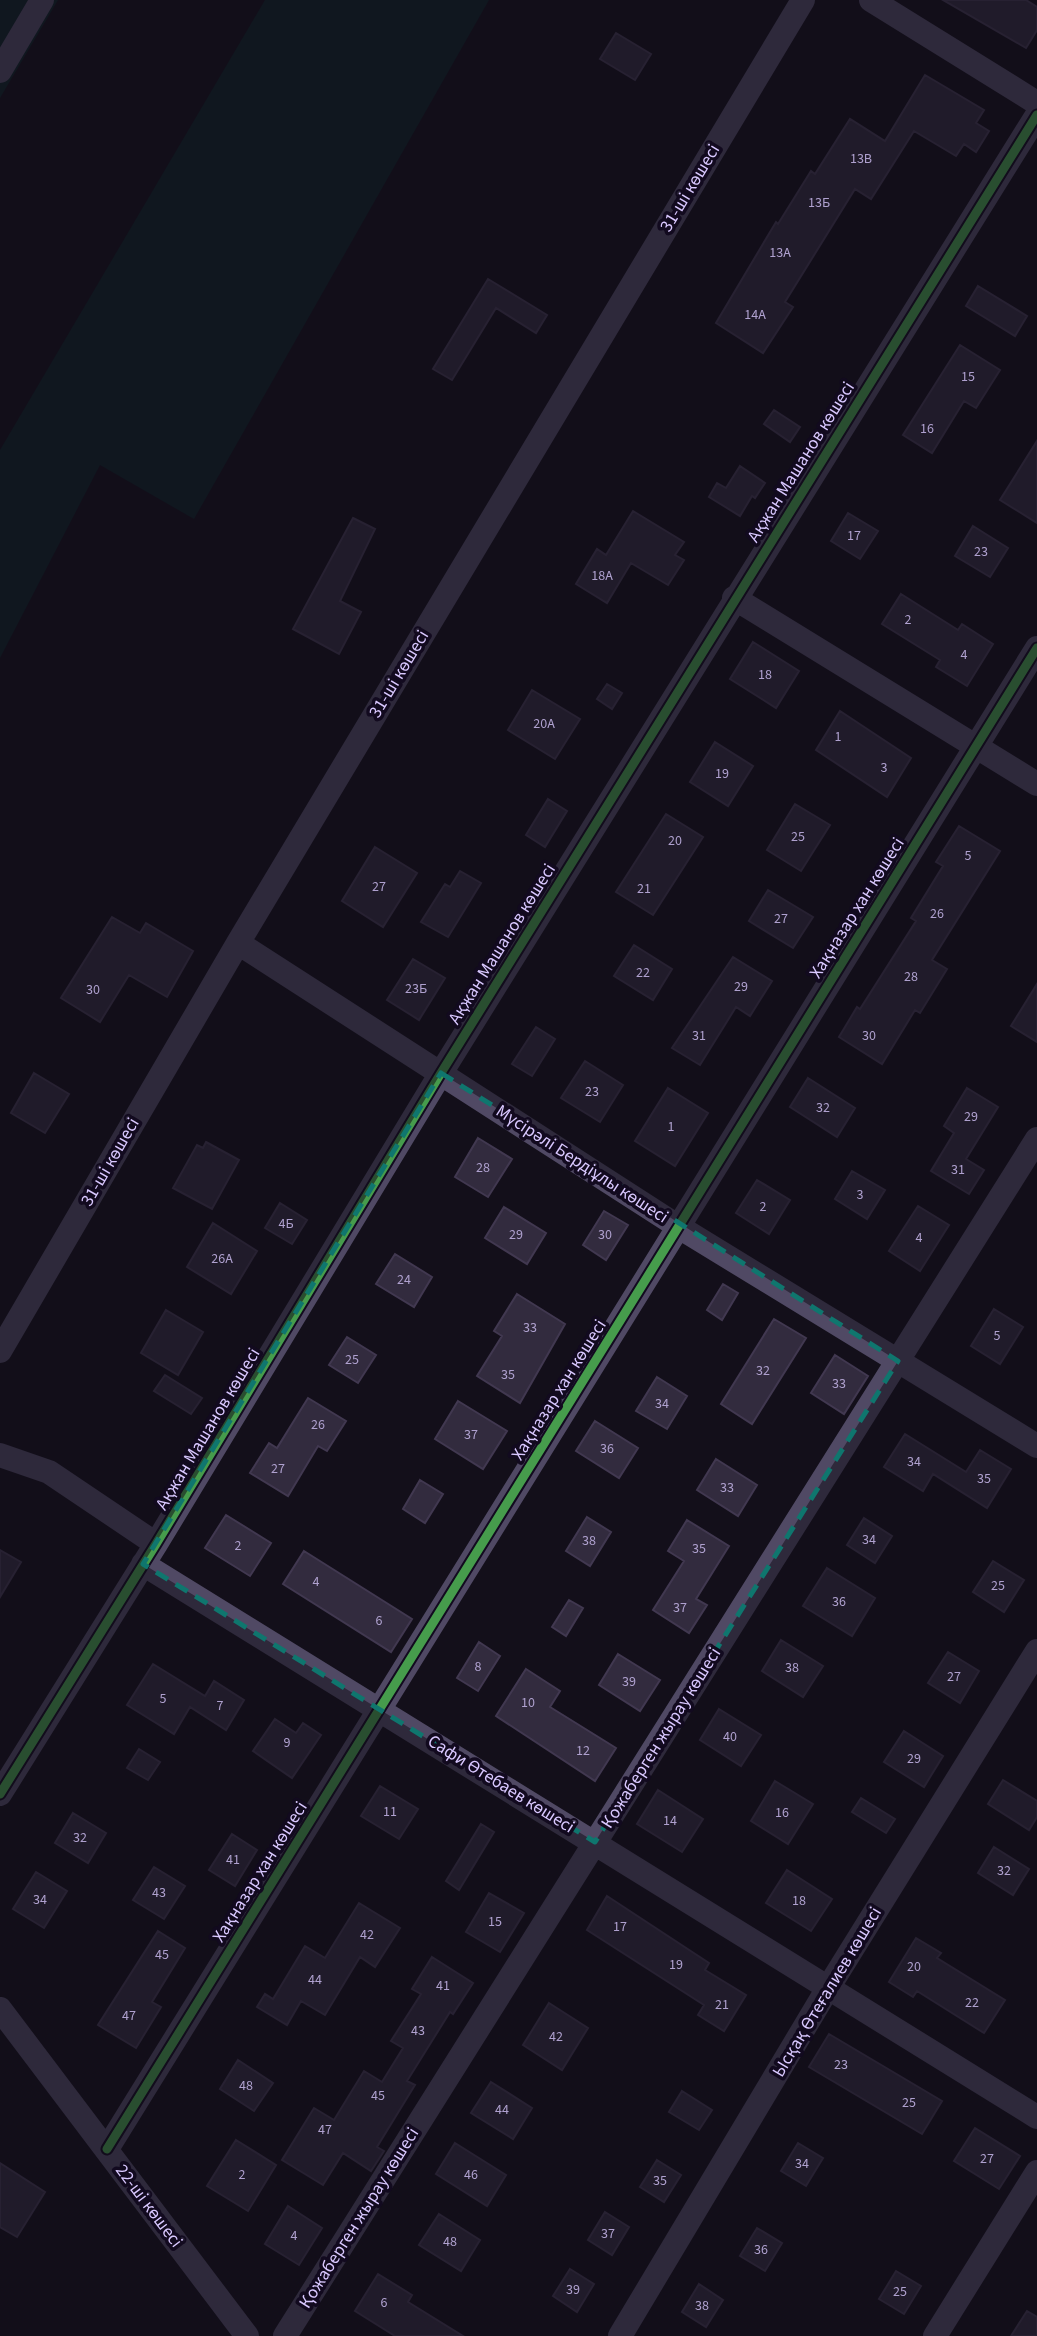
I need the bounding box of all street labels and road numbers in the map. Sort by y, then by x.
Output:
street label: 31-ші көшесі [654,139,726,237]
street label: Ақжан Машанов көшесі [741,377,861,547]
street label: 31-ші көшесі [363,625,435,723]
street label: Хақназар хан көшесі [804,833,910,983]
street label: Ақжан Машанов көшесі [442,859,562,1029]
street label: Мүсірәлі Бердіұлы көшесі [491,1099,673,1229]
street label: 31-ші көшесі [75,1113,145,1211]
street label: Хақназар хан көшесі [506,1315,612,1465]
street label: Ақжан Машанов көшесі [150,1343,266,1515]
street label: Қожаберген жырау көшесі [595,1643,727,1833]
street label: Сафи Өтебаев көшесі [423,1729,579,1839]
street label: Хақназар хан көшесі [207,1797,313,1947]
street label: Ысқақ Өтеғалиев көшесі [766,1902,888,2082]
street label: Қожаберген жырау көшесі [293,2123,425,2313]
street label: 22-ші көшесі [109,2159,189,2253]

